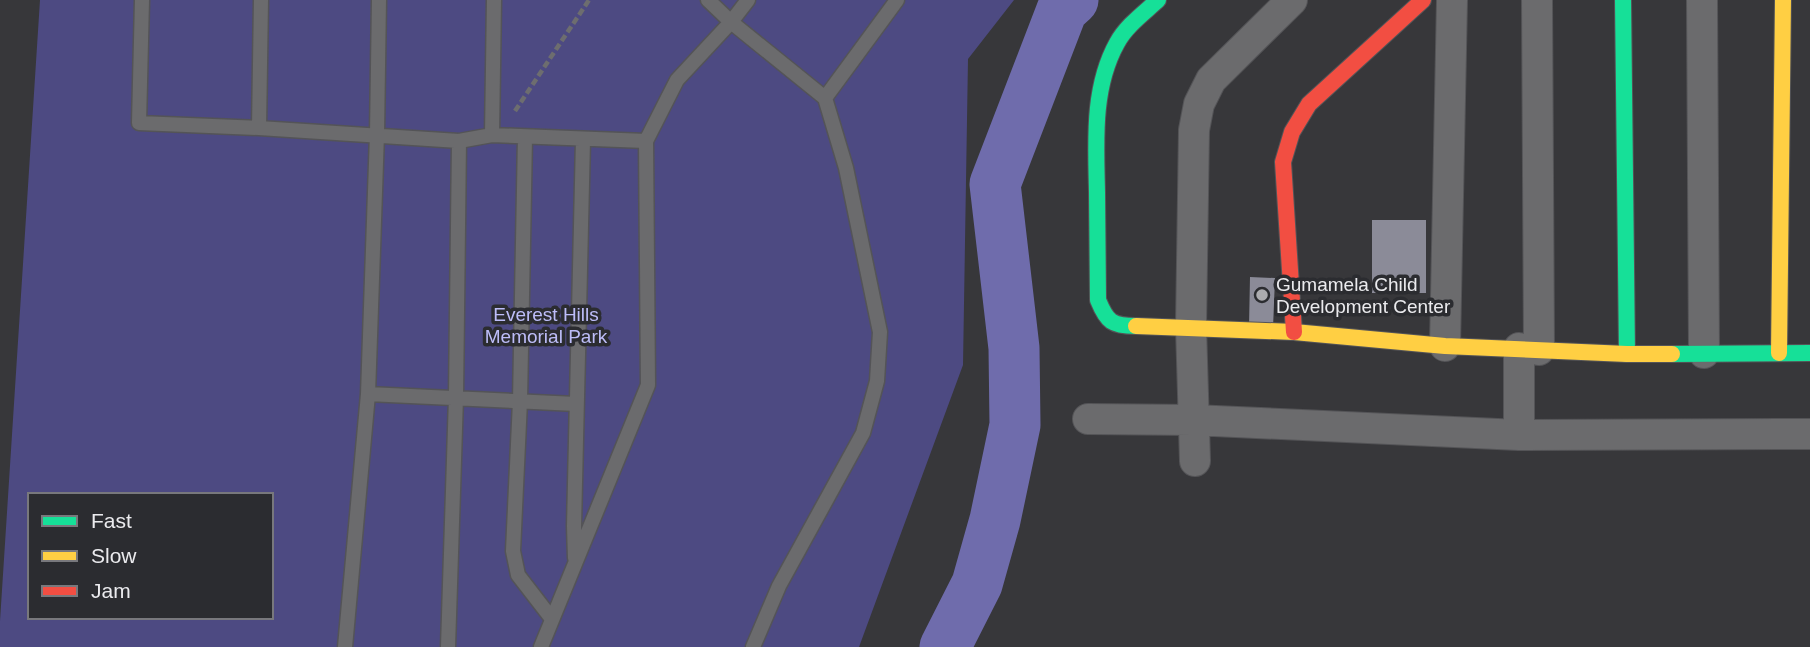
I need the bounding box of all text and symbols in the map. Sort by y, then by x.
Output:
place label: Gumamela Child Development Center [1276,274,1451,317]
marker: Gumamela Child Development Center [1254,287,1270,303]
park label: Everest Hills Memorial Park [485,304,608,347]
legend [28,493,273,619]
text: Fast [91,509,132,532]
text: Slow [91,544,137,567]
text: Jam [91,579,131,602]

